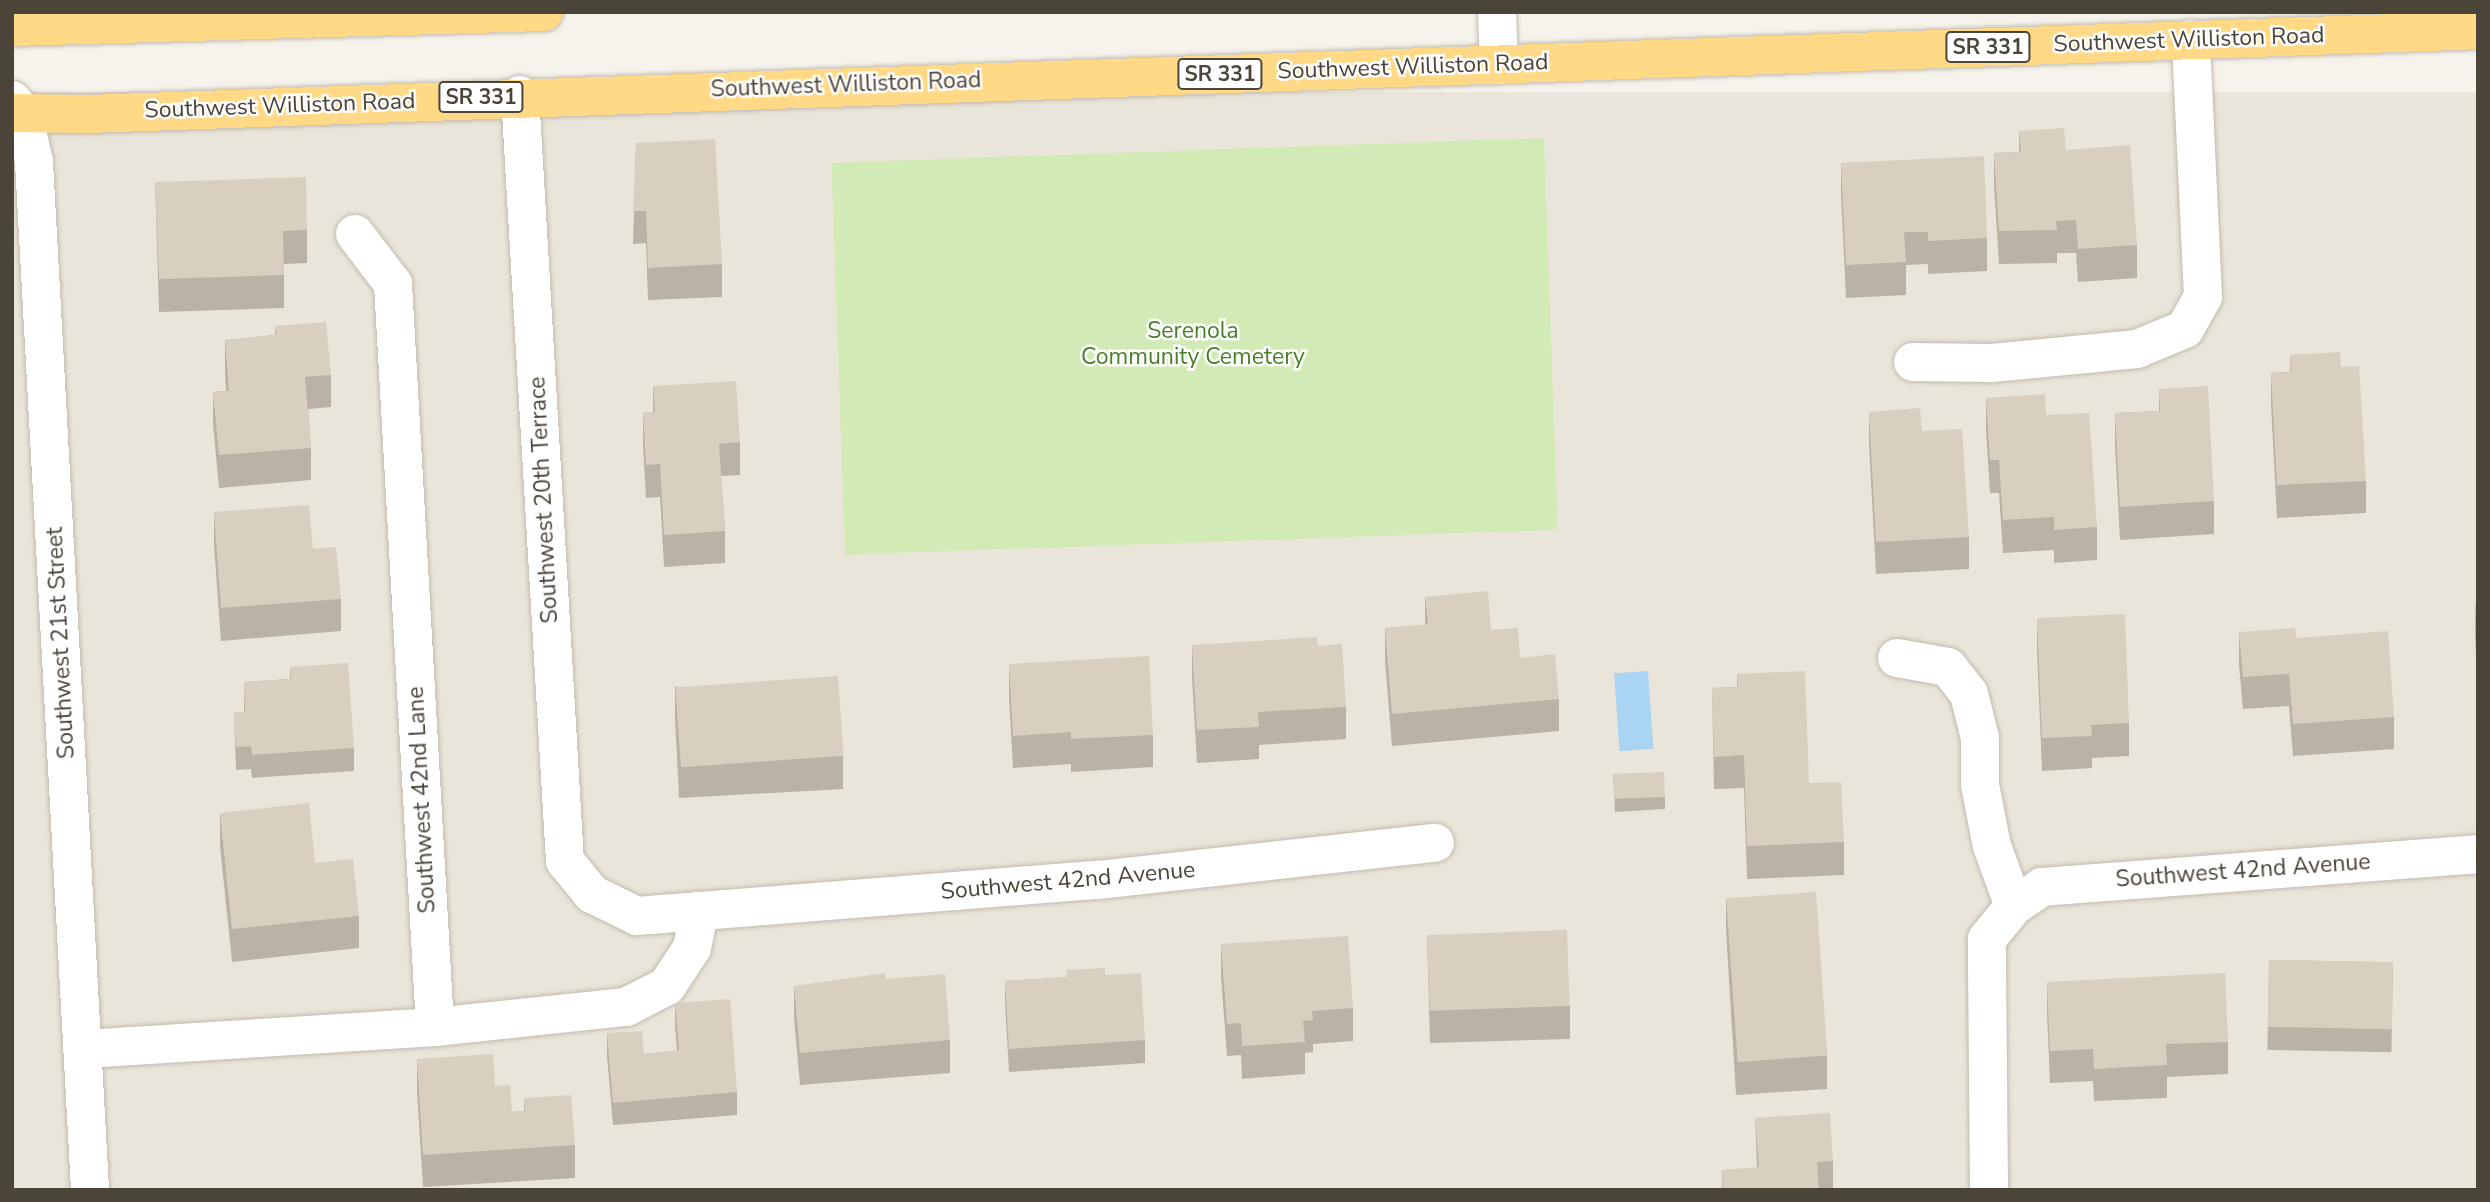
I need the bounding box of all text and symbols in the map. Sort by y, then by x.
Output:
street label: Southwest Williston Road [2053,21,2325,59]
road number: SR 331 [1944,30,2032,64]
street label: Southwest Williston Road [1277,48,1549,86]
road number: SR 331 [1176,56,1264,92]
street label: Southwest Williston Road [710,66,982,104]
road number: SR 331 [437,80,525,114]
street label: Southwest Williston Road [144,87,416,125]
park label: Serenola Community Cemetery [1081,317,1305,371]
street label: Southwest 20th Terrace [524,376,564,624]
street label: Southwest 21st Street [41,526,81,760]
street label: Southwest 42nd Lane [402,686,442,914]
street label: Southwest 42nd Avenue [2115,848,2371,894]
street label: Southwest 42nd Avenue [940,856,1196,906]

